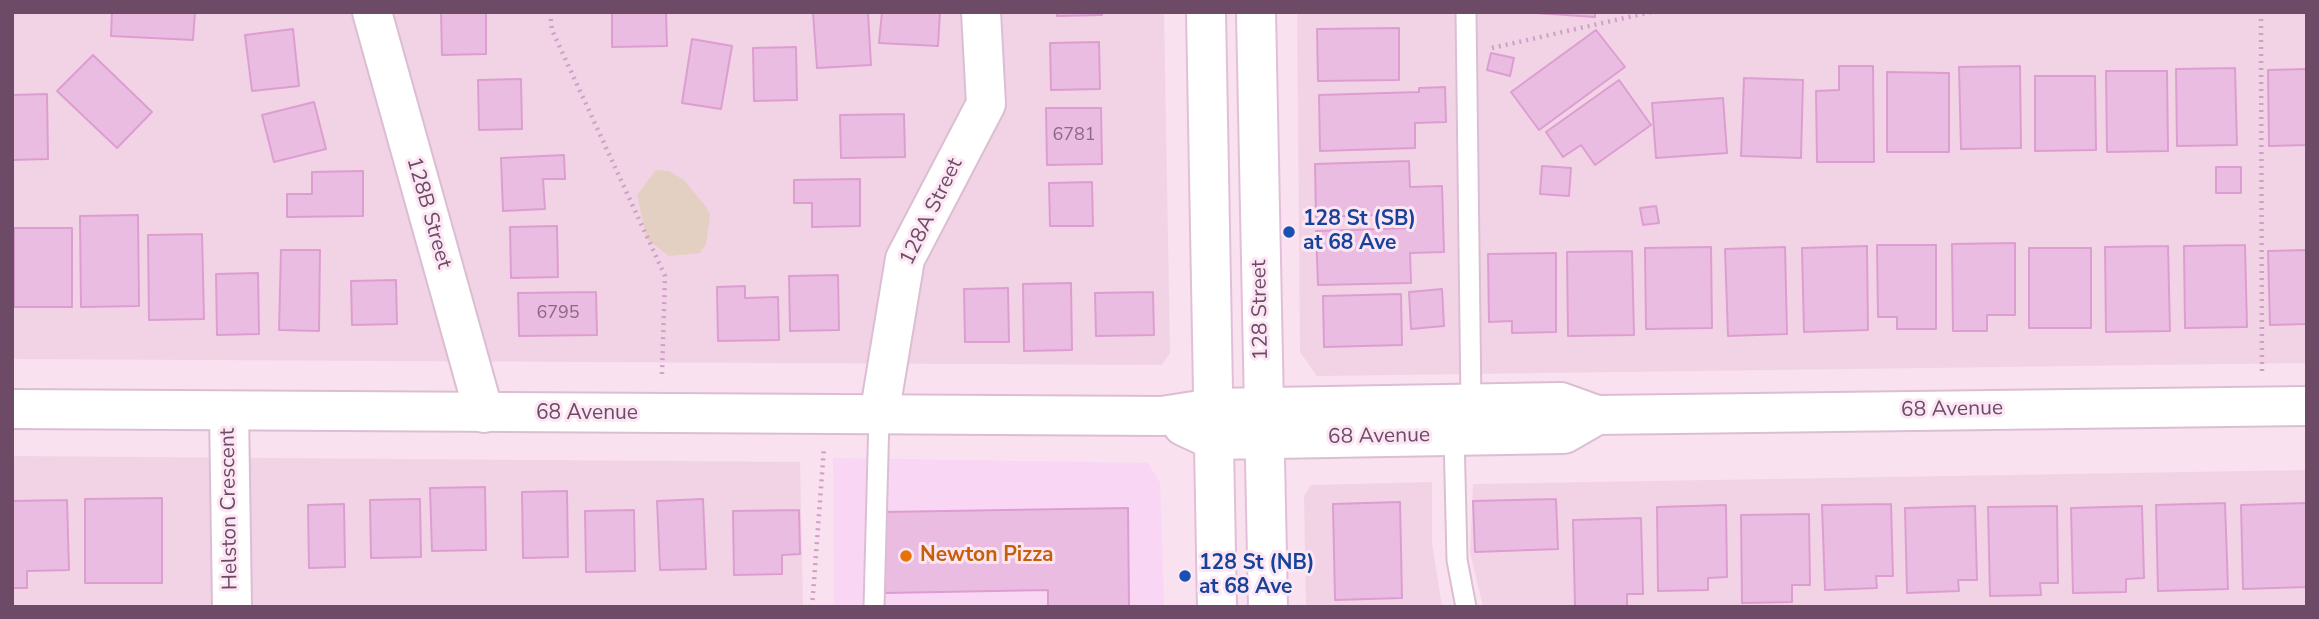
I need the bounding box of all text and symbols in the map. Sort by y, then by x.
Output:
house number: 6781 [1052,125,1096,147]
street label: 128B Street [400,154,456,272]
street label: 128A Street [895,154,969,270]
place label: 128 St (SB) at 68 Ave [1303,207,1416,257]
marker: 128 St (SB) at 68 Ave [1281,224,1297,240]
street label: 128 Street [1248,260,1274,360]
house number: 6795 [536,303,580,325]
street label: 68 Avenue [1901,397,2003,423]
street label: 68 Avenue [536,401,638,427]
street label: 68 Avenue [1328,424,1430,450]
street label: Helston Crescent [216,428,244,590]
place label: Newton Pizza [920,543,1053,569]
marker: Newton Pizza [898,548,914,564]
place label: 128 St (NB) at 68 Ave [1199,551,1315,601]
marker: 128 St (NB) at 68 Ave [1177,568,1193,584]

